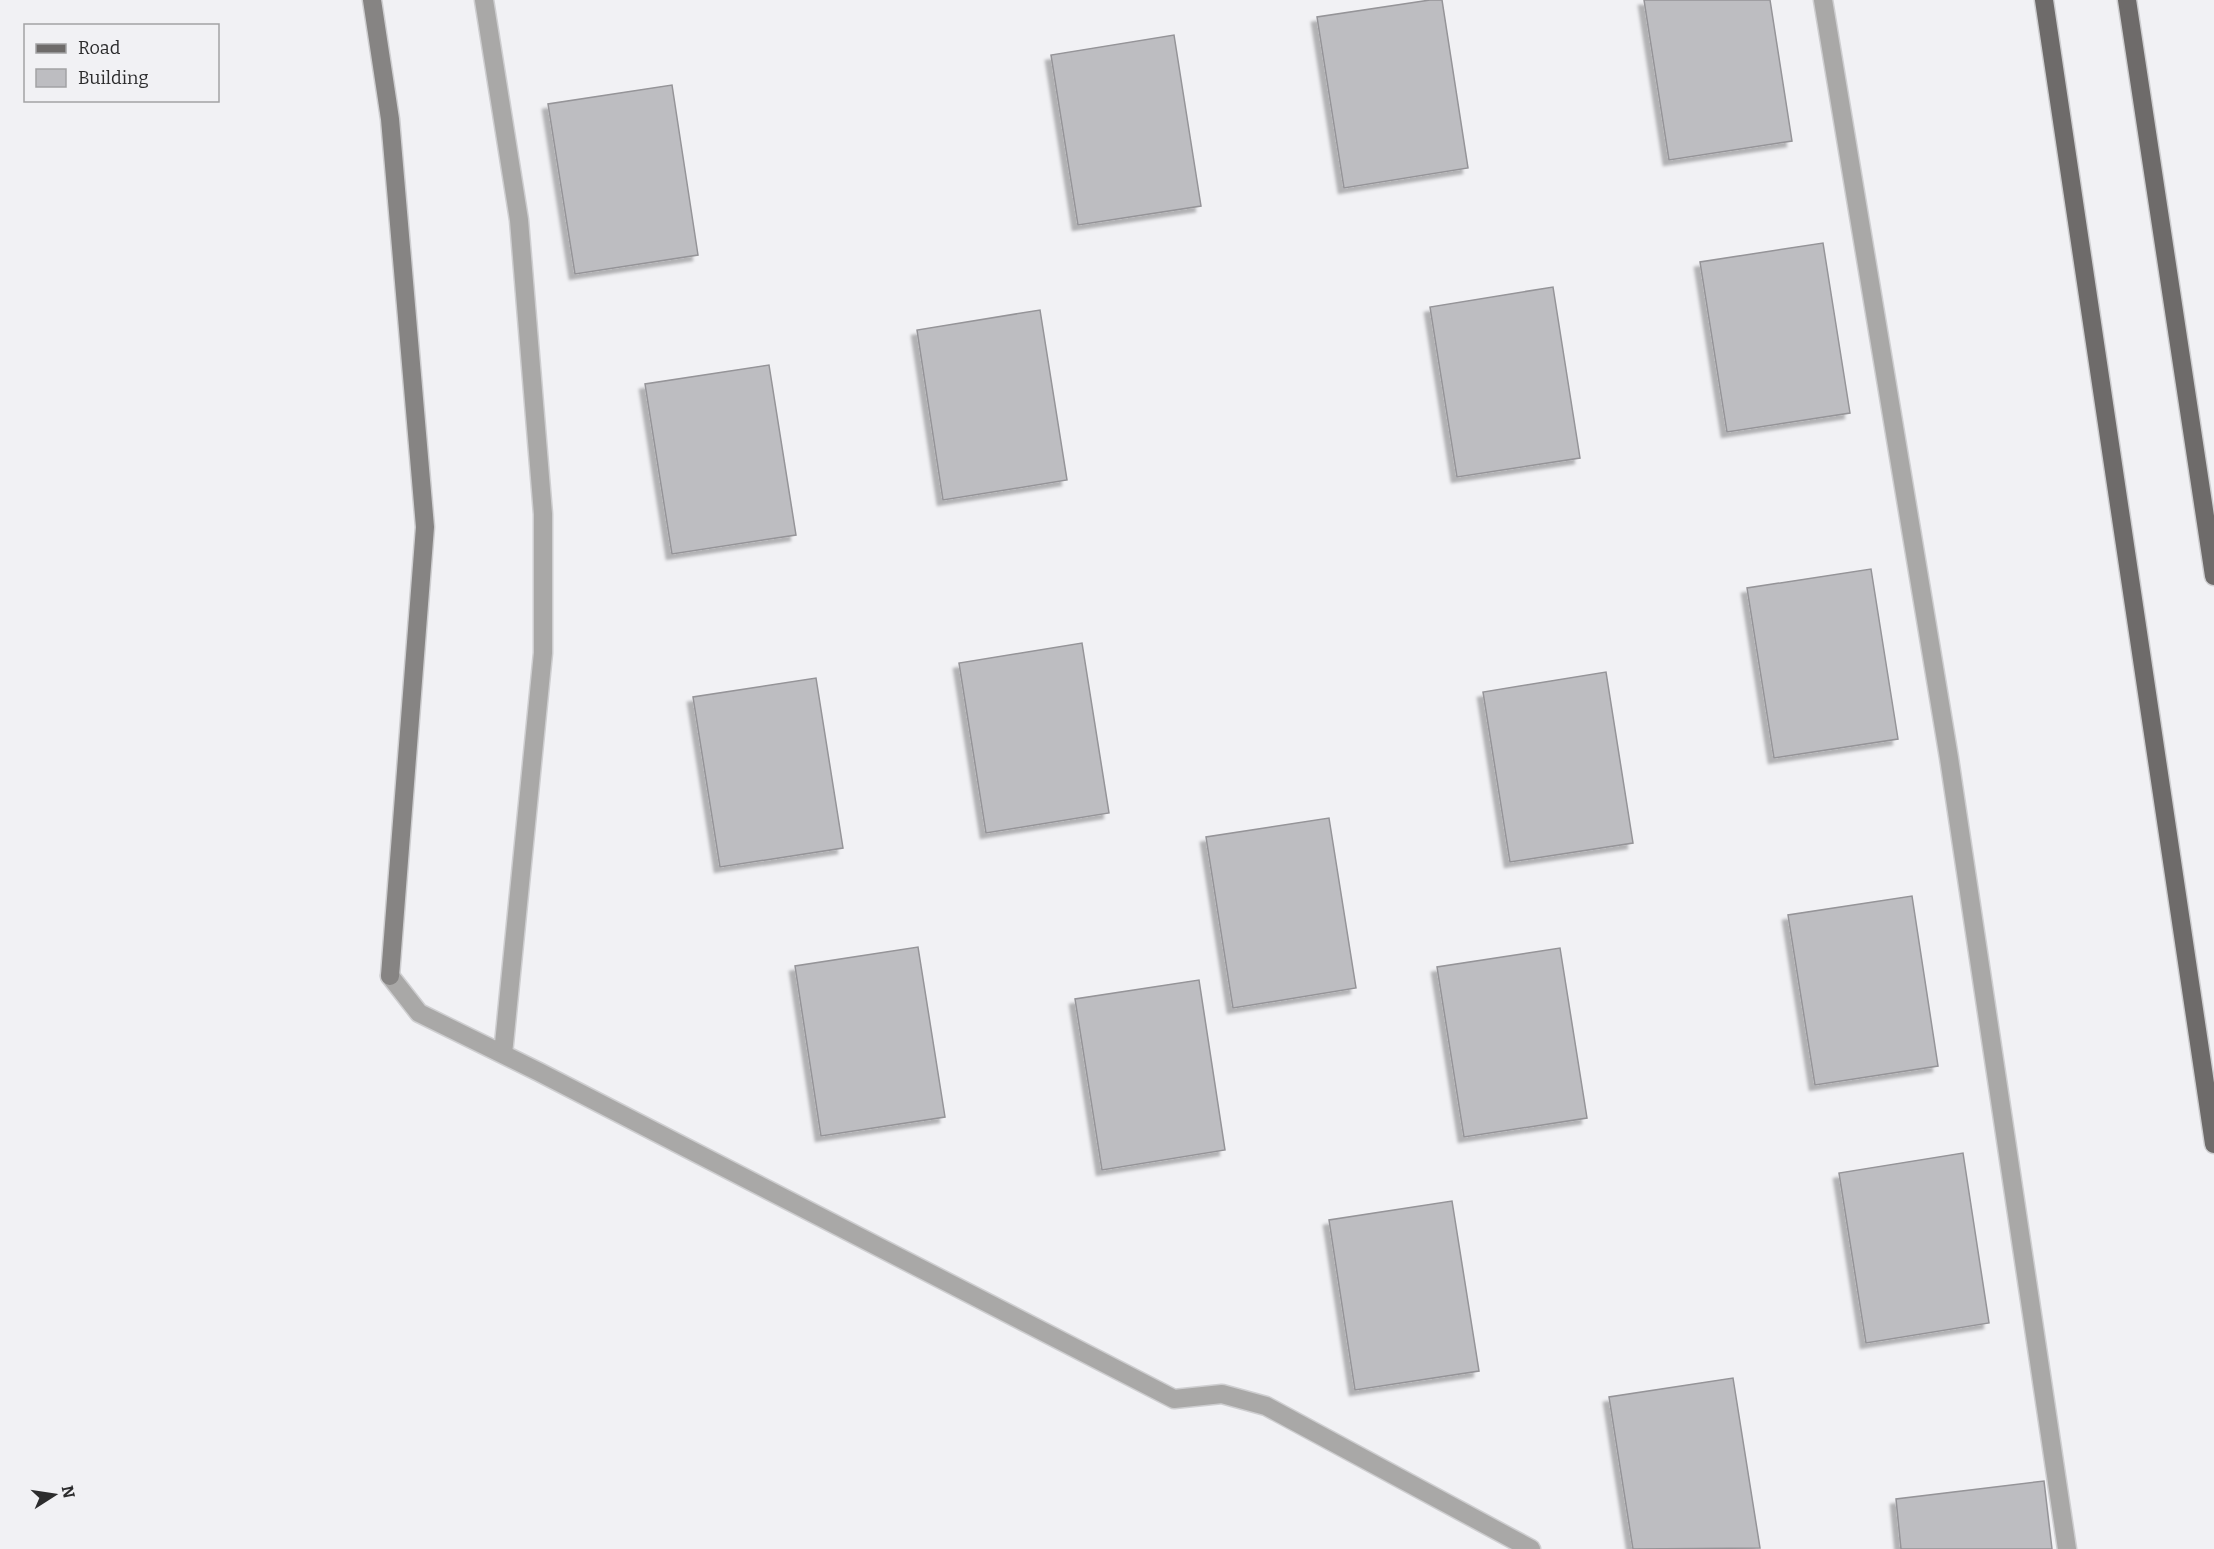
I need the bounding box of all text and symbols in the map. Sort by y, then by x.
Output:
legend [24,24,219,102]
text: Road [78,37,121,59]
text: Building [78,67,149,89]
north arrow [24,1465,84,1525]
text: N [58,1484,79,1500]

